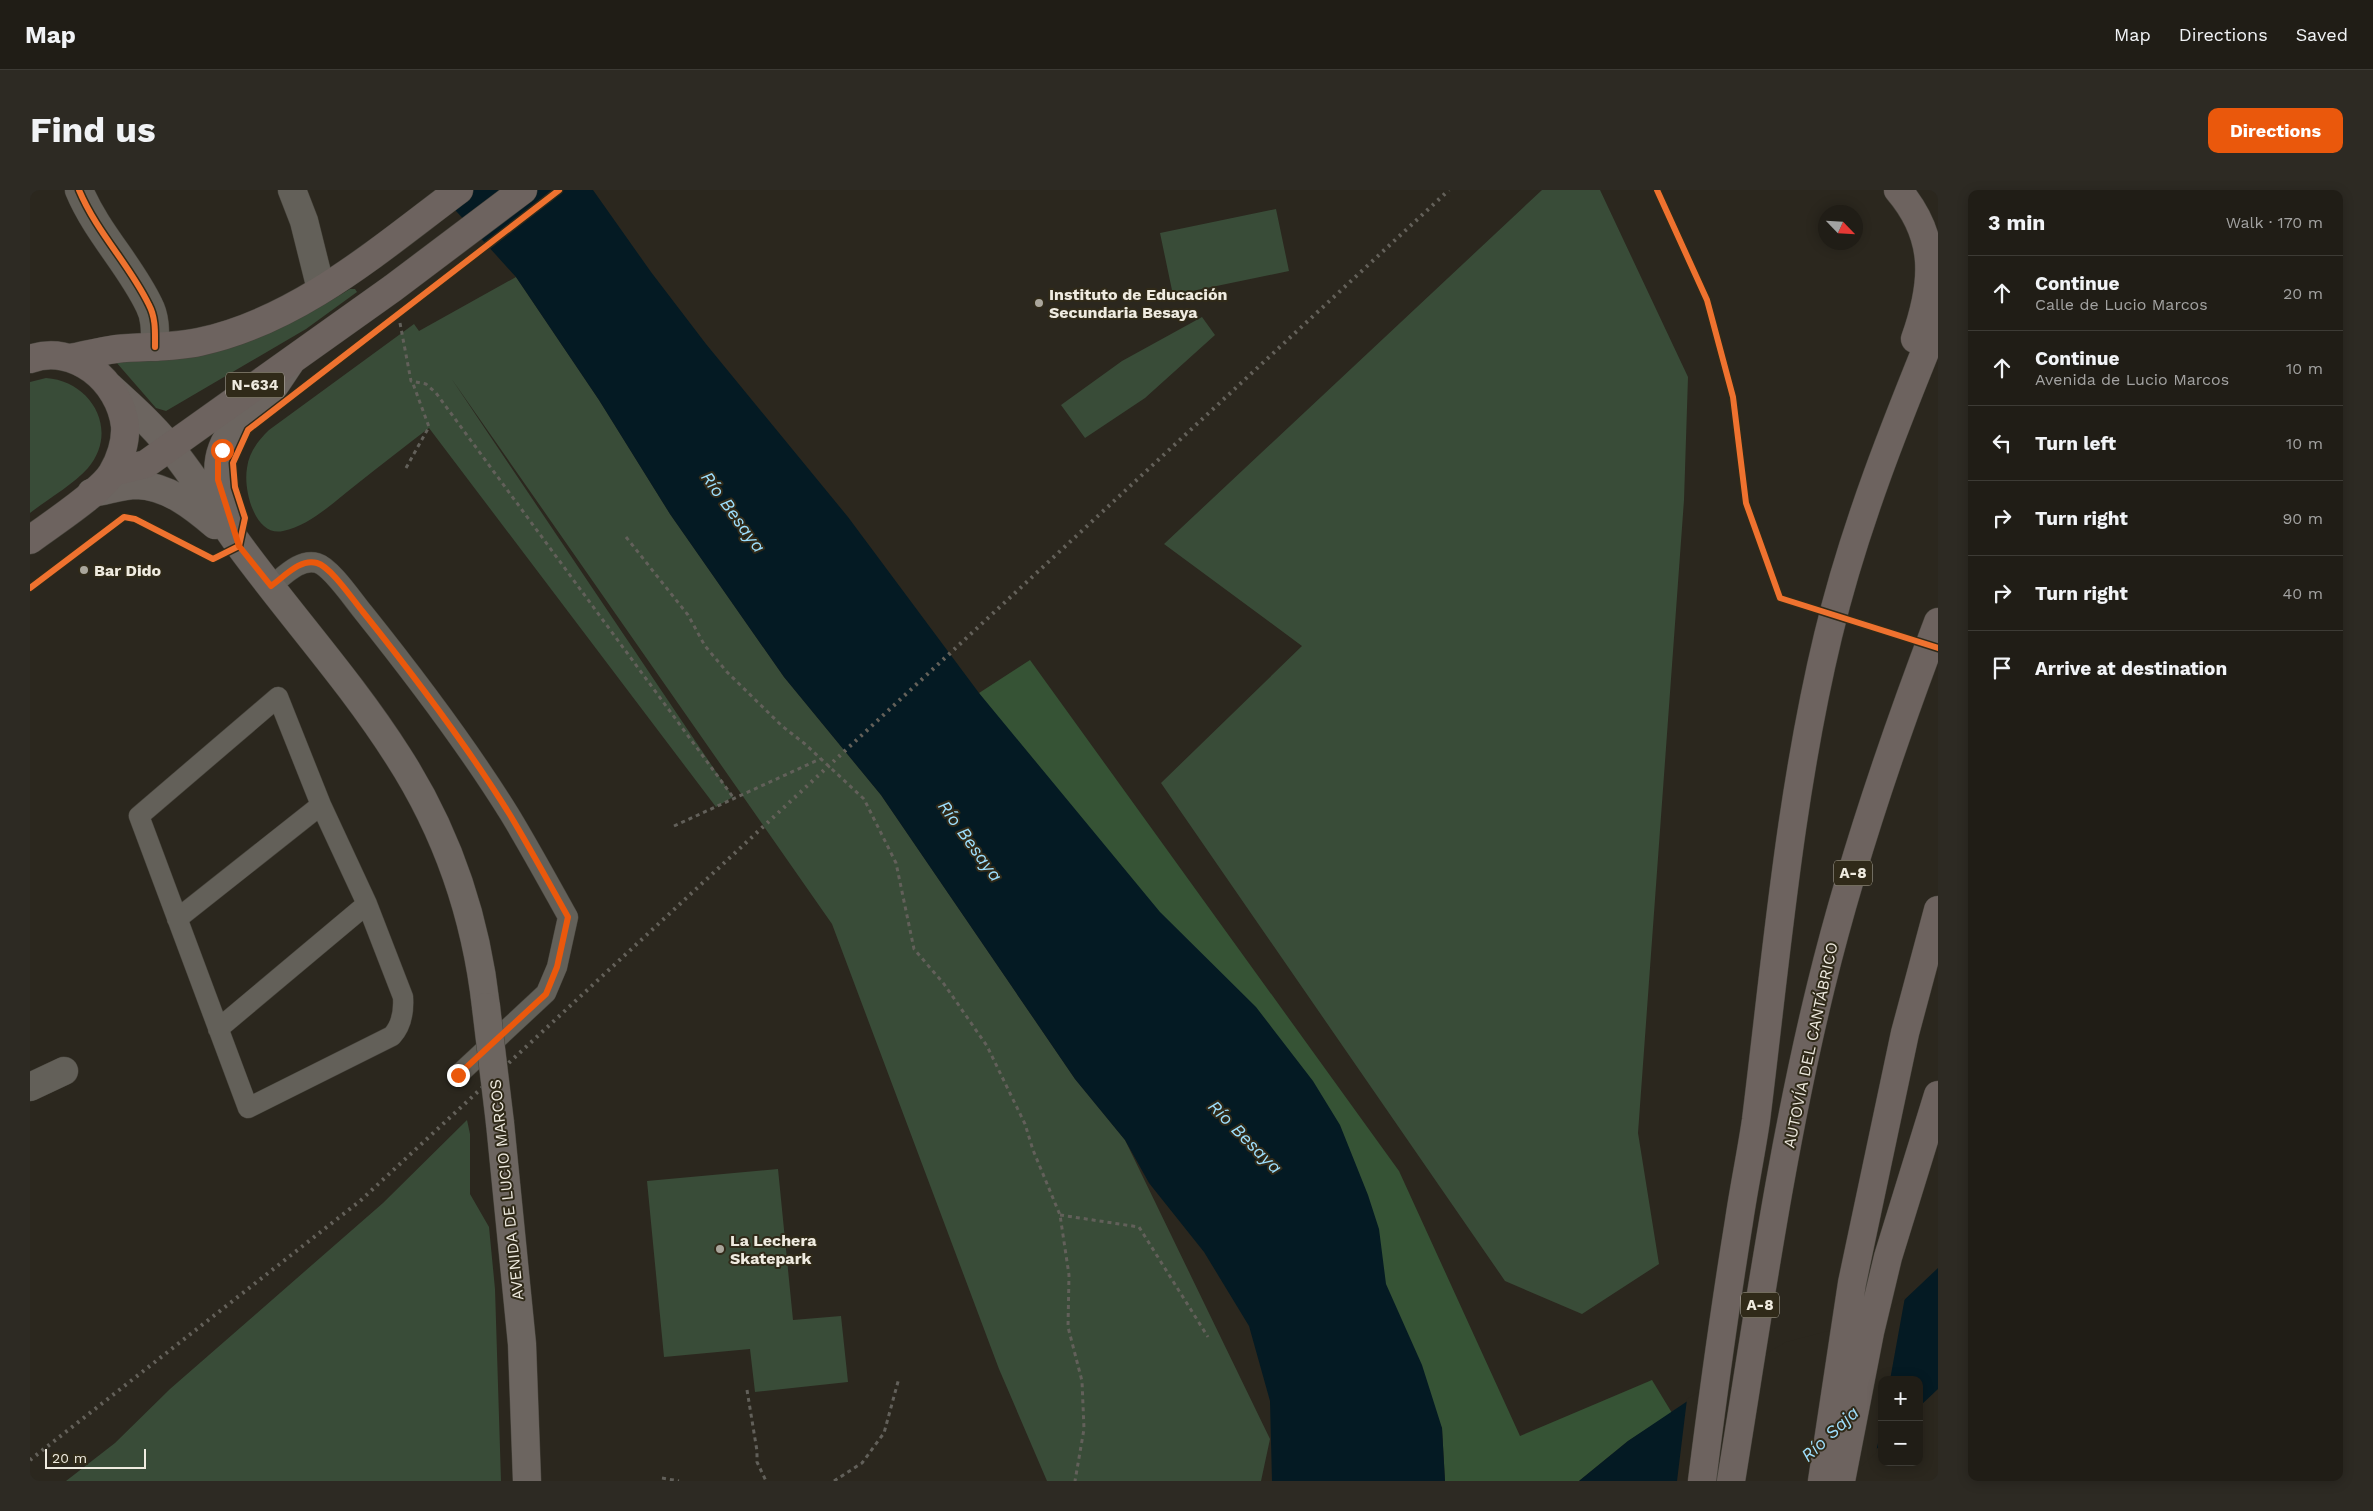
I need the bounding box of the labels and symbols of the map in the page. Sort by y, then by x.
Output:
north arrow [1818,205,1863,250]
place label: Instituto de Educación Secundaria Besaya [1049,285,1228,322]
marker: Instituto de Educación Secundaria Besaya [1033,297,1045,309]
road number: N-634 [226,372,284,398]
route start [211,439,234,462]
water label: Río Besaya [697,467,770,556]
place label: Bar Dido [94,561,162,580]
marker: Bar Dido [78,564,90,576]
water label: Río Besaya [934,796,1007,885]
road number: A-8 [1834,860,1872,886]
street label: AUTOVÍA DEL CANTÁBRICO [1779,940,1842,1150]
route end [447,1064,470,1087]
street label: AVENIDA DE LUCIO MARCOS [485,1078,528,1301]
water label: Río Besaya [1204,1096,1286,1178]
place label: La Lechera Skatepark [730,1231,817,1268]
marker: La Lechera Skatepark [714,1243,726,1255]
road number: A-8 [1741,1292,1779,1318]
water label: Río Saja [1796,1402,1863,1466]
scale bar [45,1446,146,1469]

